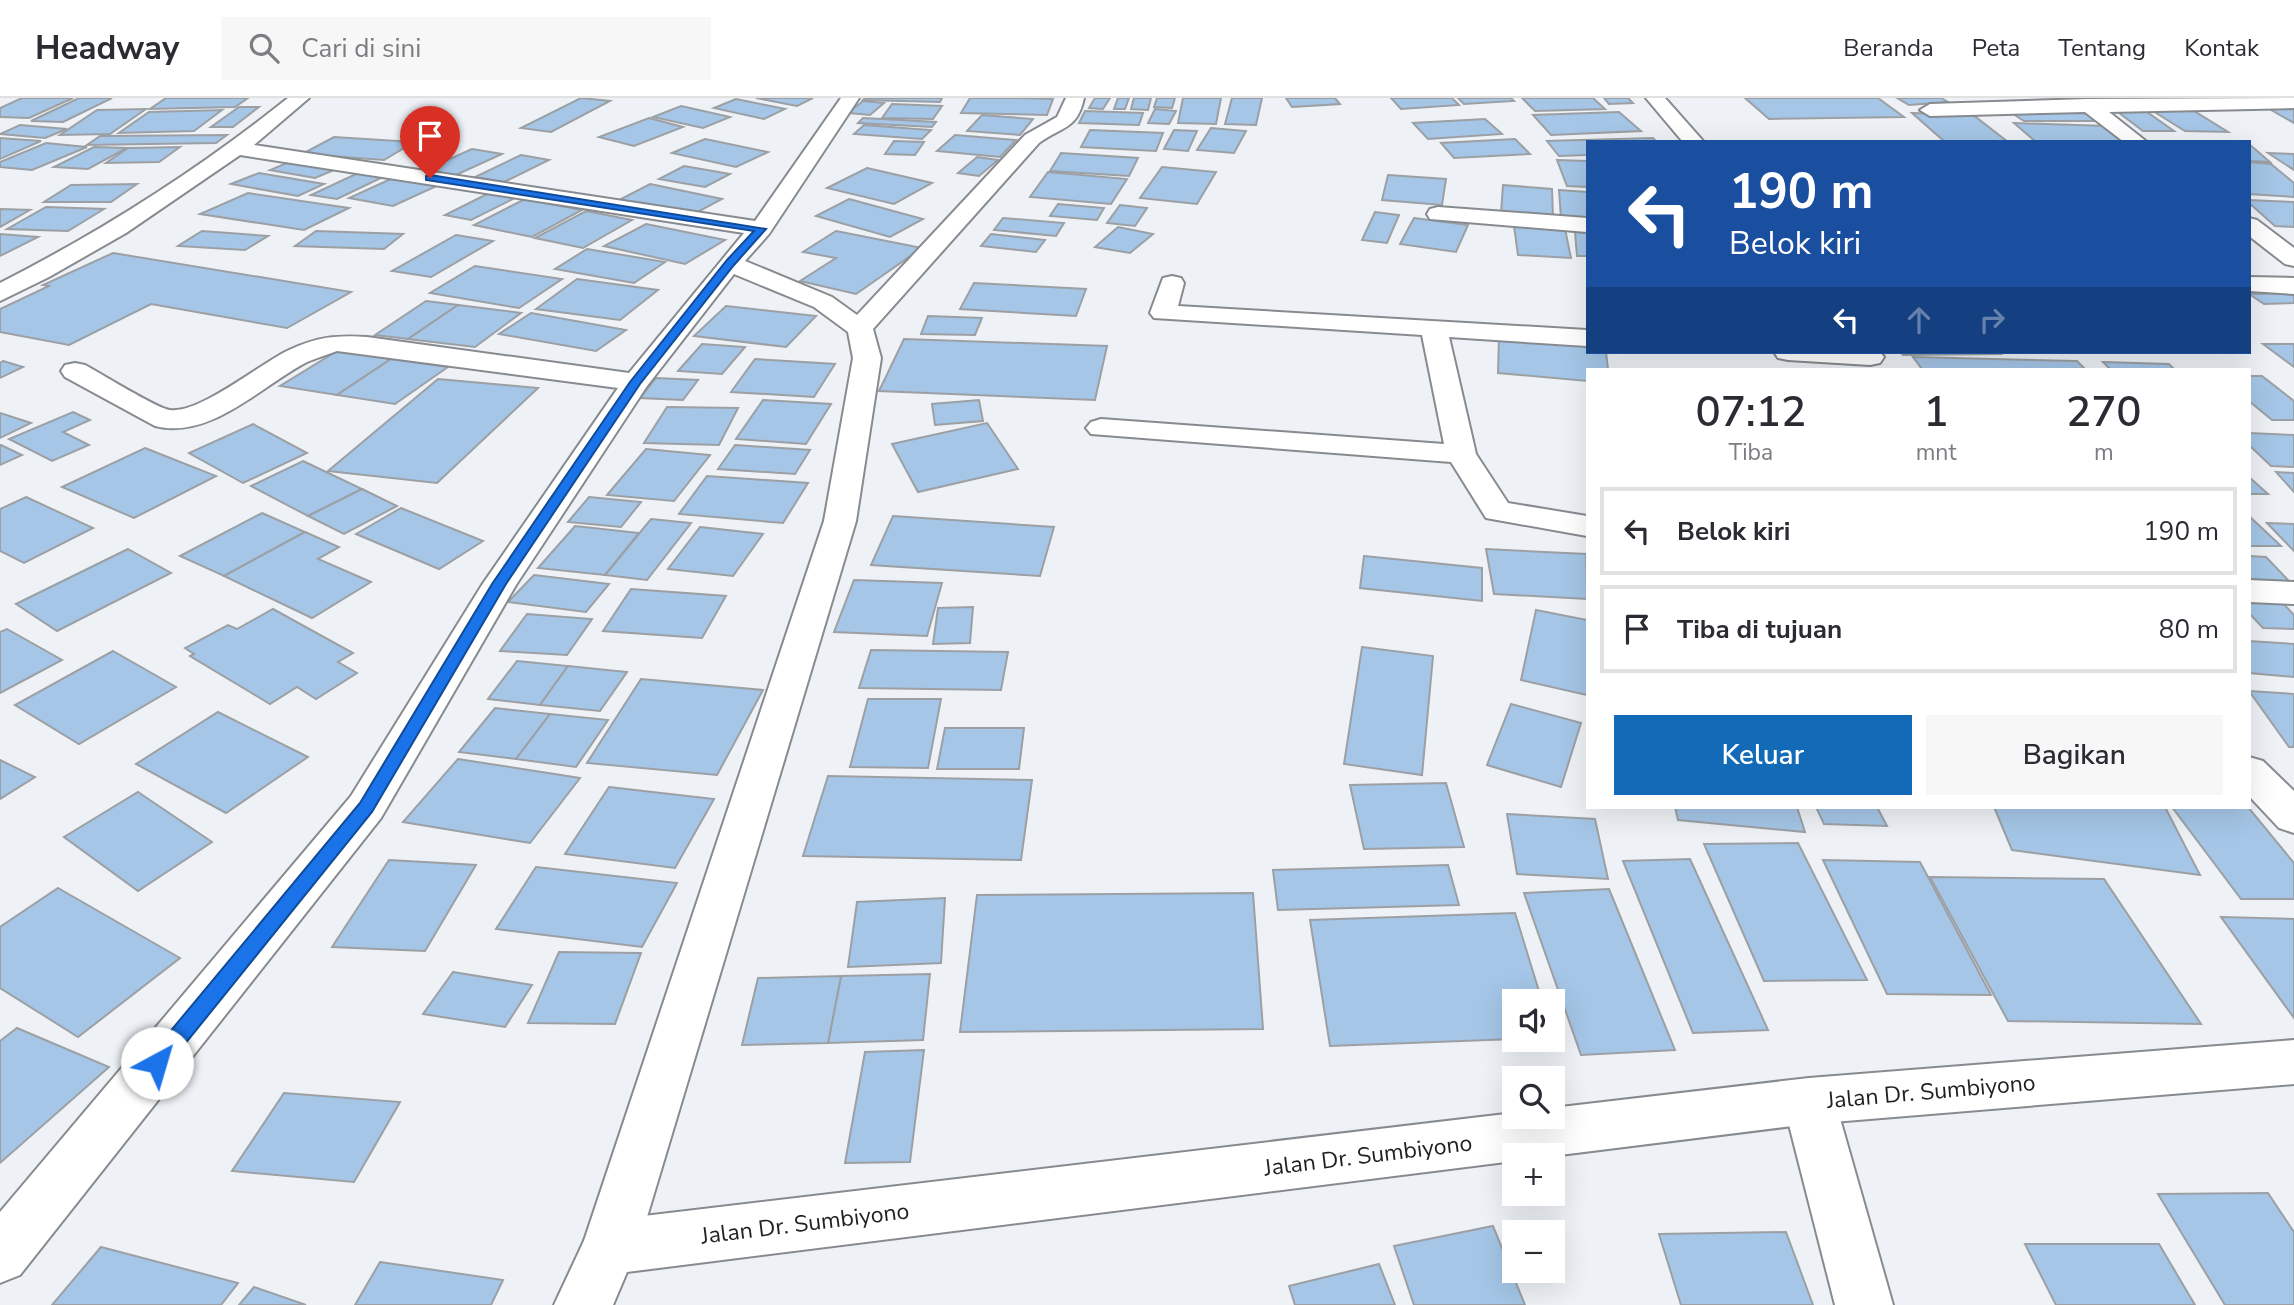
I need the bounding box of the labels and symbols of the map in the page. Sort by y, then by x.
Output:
pin [400,106,460,178]
position arrow [120,1026,194,1100]
street label: Jalan Dr. Sumbiyono [1824,1067,2037,1116]
street label: Jalan Dr. Sumbiyono [1261,1127,1474,1184]
street label: Jalan Dr. Sumbiyono [698,1195,911,1252]

